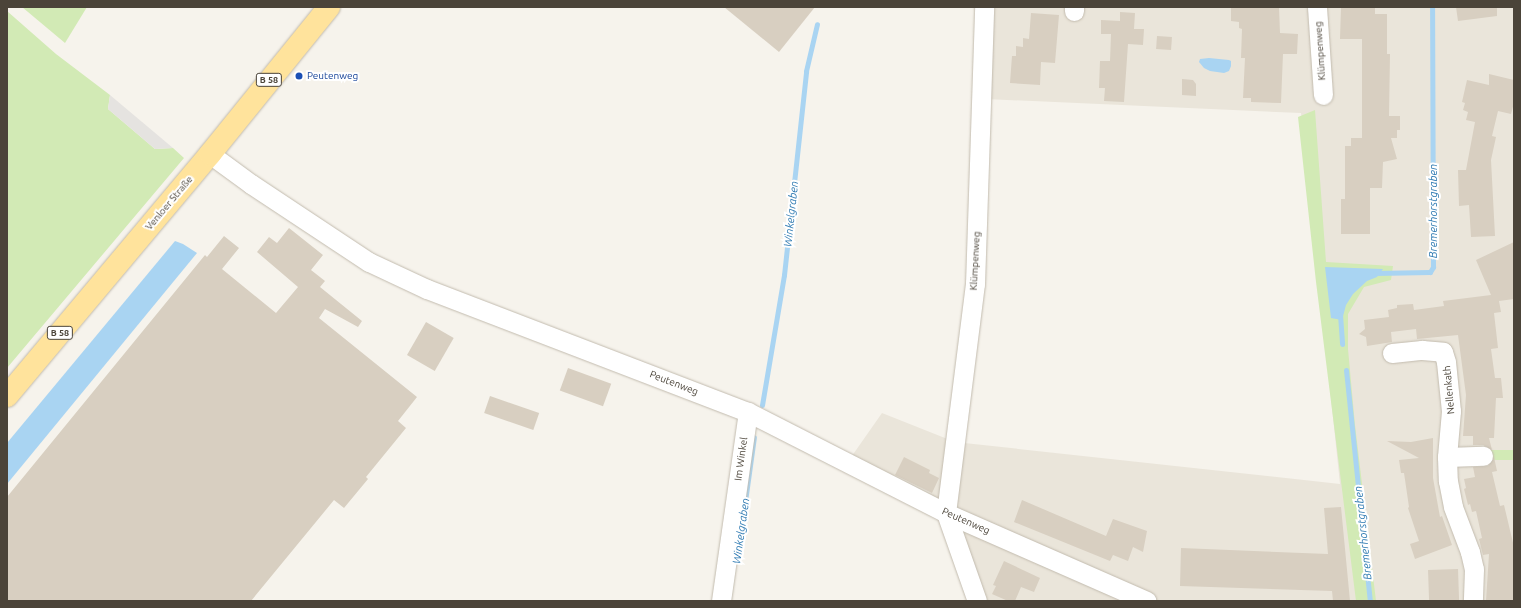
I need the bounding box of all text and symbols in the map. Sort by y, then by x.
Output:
street label: Klümpenweg [1312,21,1328,81]
place label: Peutenweg [307,70,358,82]
marker: Peutenweg [294,71,304,81]
road number: B 58 [255,73,283,87]
water label: Bremerhorstgraben [1426,164,1440,258]
street label: Venloer Straße [143,174,195,232]
water label: Winkelgraben [781,180,801,248]
street label: Klümpenweg [967,231,983,291]
road number: B 58 [46,326,74,340]
street label: Nellenkath [1441,365,1457,415]
street label: Peutenweg [648,368,700,398]
street label: Im Winkel [732,436,750,482]
water label: Bremerhorstgraben [1352,485,1374,581]
water label: Winkelgraben [730,497,752,565]
street label: Peutenweg [940,505,992,537]

